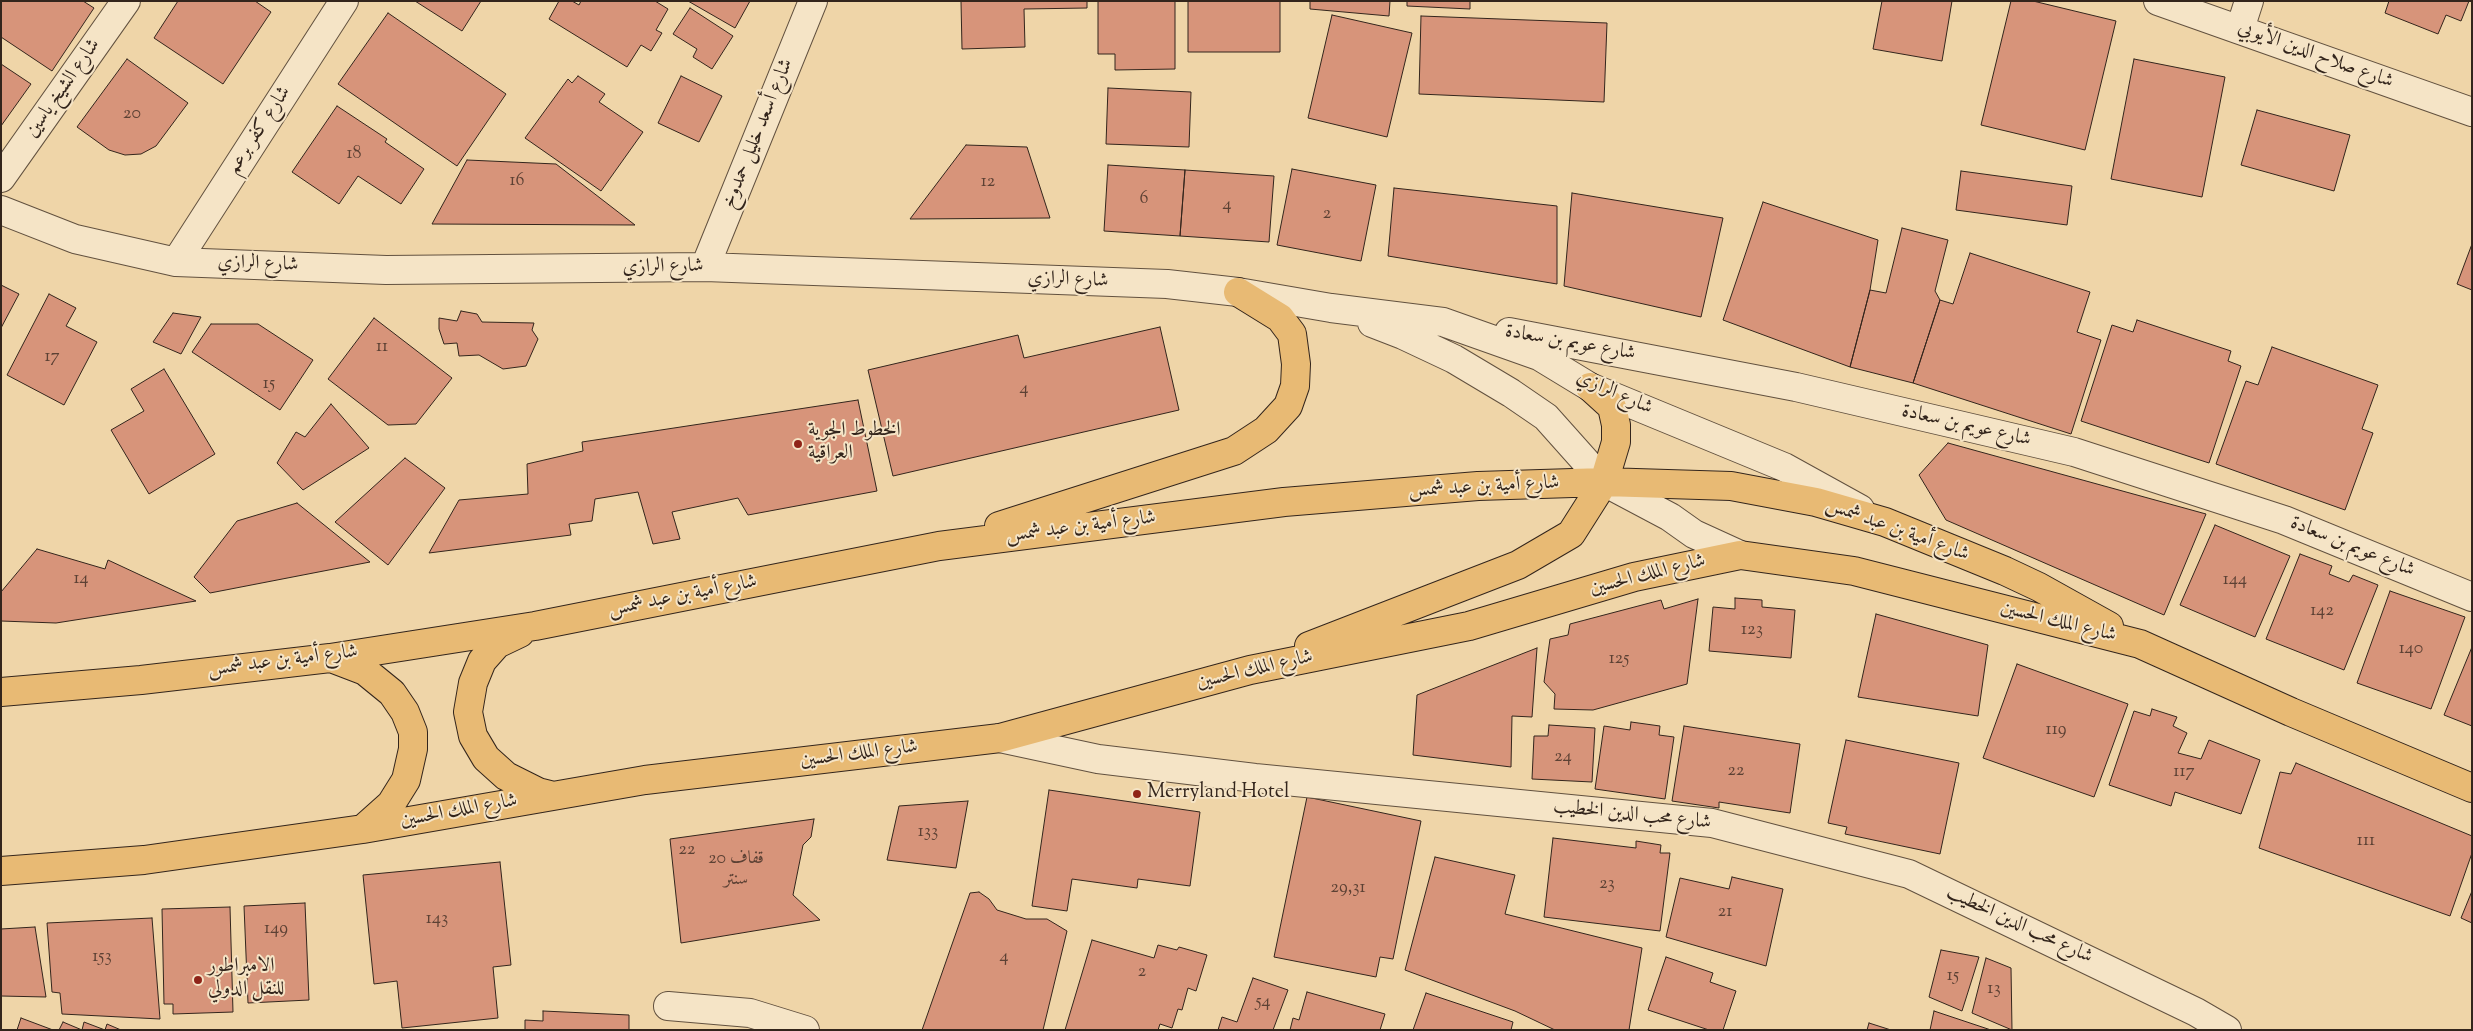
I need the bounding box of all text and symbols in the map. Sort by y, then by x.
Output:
street label: شارع صلاح الدين الأيوبي [2234,17,2396,95]
street label: شارع الشيخ ياسين [21,35,107,143]
street label: شارع أسعد خليل حمدوخ [718,56,800,212]
street label: شارع كفر برعم [223,82,297,180]
house number: 20 [123,104,141,126]
house number: 18 [346,144,362,166]
house number: 16 [509,171,525,193]
house number: 12 [981,172,995,194]
house number: 6 [1140,189,1148,211]
house number: 4 [1222,195,1232,217]
house number: 2 [1323,204,1331,226]
street label: شارع الرازي [217,252,299,278]
street label: شارع الرازي [622,255,704,281]
street label: شارع الرازي [1027,268,1109,294]
street label: شارع عويم بن سعادة [1503,321,1637,367]
house number: 11 [376,337,388,359]
house number: 17 [44,347,60,369]
street label: شارع الرازي [1572,367,1656,421]
house number: 15 [263,374,275,396]
house number: 4 [1019,379,1029,401]
street label: شارع عويم بن سعادة [1899,400,2033,454]
place label: الخطوط الجوية العراقية [808,420,901,467]
marker: الخطوط الجوية العراقية [792,438,804,450]
street label: شارع أمية بن عبد شمس [1408,472,1560,504]
street label: شارع أمية بن عبد شمس [1822,494,1972,568]
street label: شارع أمية بن عبد شمس [1005,507,1157,549]
street label: شارع عويم بن سعادة [2286,512,2418,584]
street label: شارع الملك الحسين [1588,550,1708,602]
house number: 14 [73,569,89,591]
house number: 144 [2223,570,2247,592]
street label: شارع أمية بن عبد شمس [607,571,759,623]
street label: شارع الملك الحسين [1998,597,2118,649]
house number: 142 [2310,601,2334,623]
house number: 123 [1741,620,1763,642]
house number: 140 [2399,639,2423,661]
street label: شارع أمية بن عبد شمس [207,641,359,683]
street label: شارع الملك الحسين [1195,646,1315,696]
house number: 125 [1609,649,1629,671]
house number: 119 [2046,720,2066,742]
street label: شارع الملك الحسين [799,736,919,774]
house number: 24 [1554,747,1572,769]
house number: 22 [1728,761,1744,783]
house number: 117 [2173,762,2195,784]
place label: Merryland Hotel [1147,782,1290,806]
marker: Merryland Hotel [1131,788,1143,800]
street label: شارع الملك الحسين [399,790,519,834]
street label: شارع محب الدين الخطيب [1552,796,1712,836]
house number: 133 [918,822,938,844]
house number: 111 [2357,831,2375,853]
house number: 22 [679,840,695,862]
house number: 20 قفاف سنتر [708,849,764,892]
house number: 23 [1599,874,1615,896]
house number: 29,31 [1330,878,1366,900]
street label: شارع محب الدين الخطيب [1942,882,2096,970]
house number: 21 [1718,902,1732,924]
house number: 143 [426,909,448,931]
house number: 149 [264,919,288,941]
house number: 153 [92,947,112,969]
house number: 4 [999,947,1009,969]
place label: الامبراطور للنقل الدولي [208,956,284,1003]
house number: 2 [1138,962,1146,984]
house number: 15 [1947,966,1959,988]
marker: الامبراطور للنقل الدولي [192,974,204,986]
house number: 13 [1987,979,2001,1001]
house number: 54 [1255,992,1271,1014]

